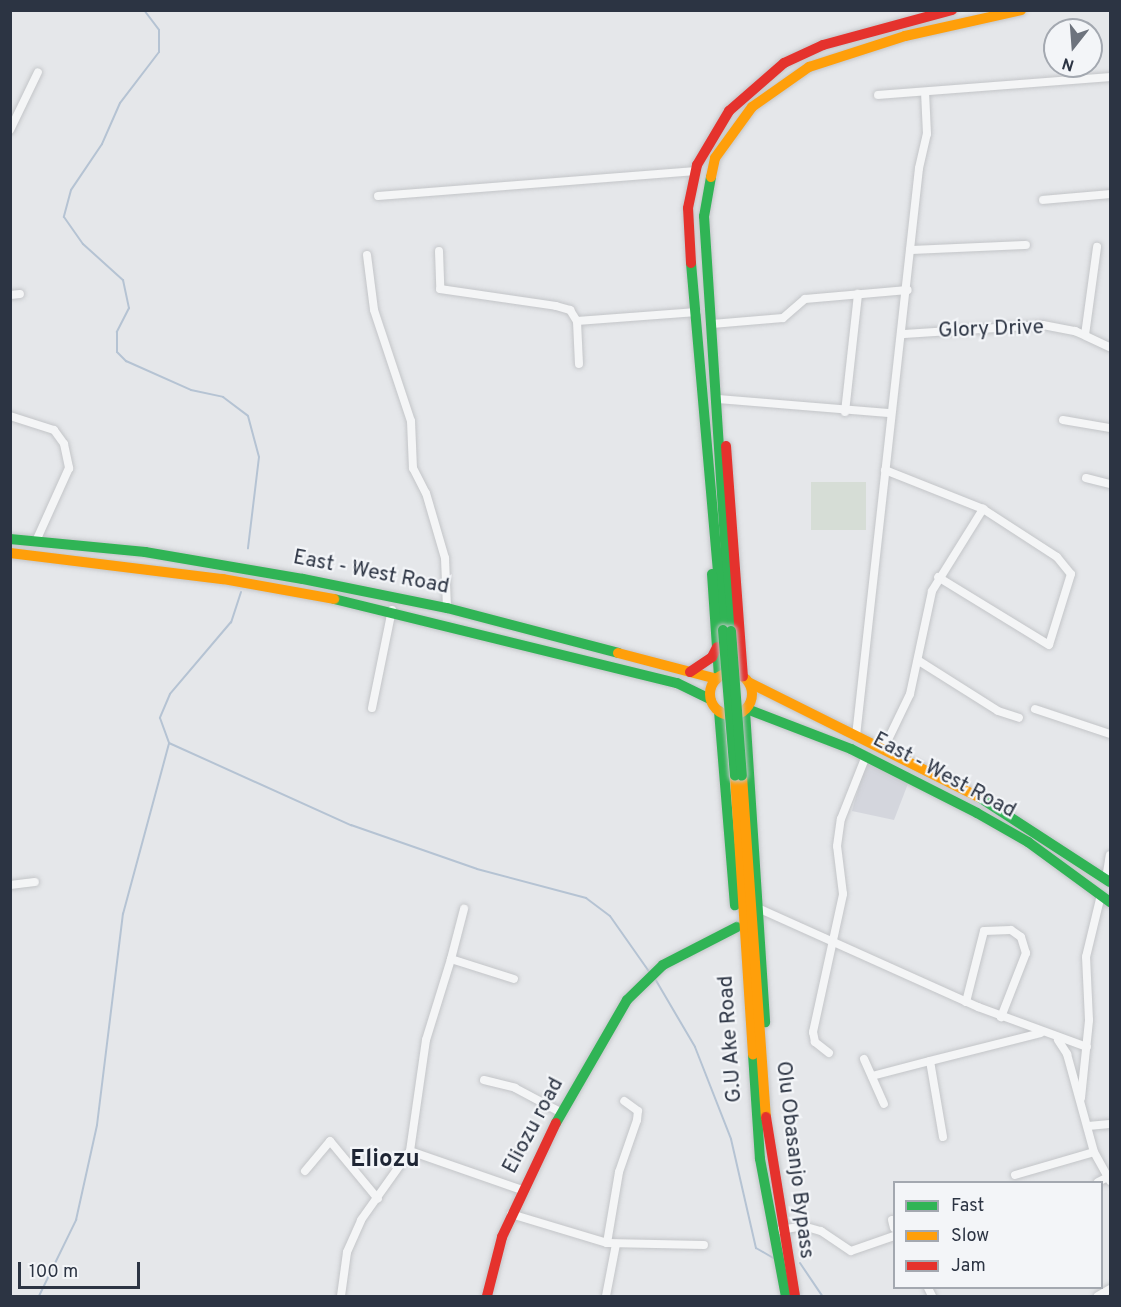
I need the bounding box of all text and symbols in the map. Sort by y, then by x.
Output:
north arrow [1043,18,1103,78]
text: N [1060,52,1077,75]
street label: Glory Drive [938,316,1044,344]
street label: East - West Road [291,545,451,601]
street label: East - West Road [868,728,1020,824]
street label: G.U Ake Road [714,974,748,1104]
street label: Olu Obasanjo Bypass [769,1060,819,1260]
street label: Eliozu road [498,1074,570,1178]
district label: Eliozu [350,1147,420,1175]
legend [893,1181,1103,1289]
text: Fast [951,1195,984,1218]
text: Slow [951,1225,989,1248]
scale bar [21,1250,142,1288]
text: Jam [951,1255,986,1278]
text: 100 m [29,1261,78,1284]

